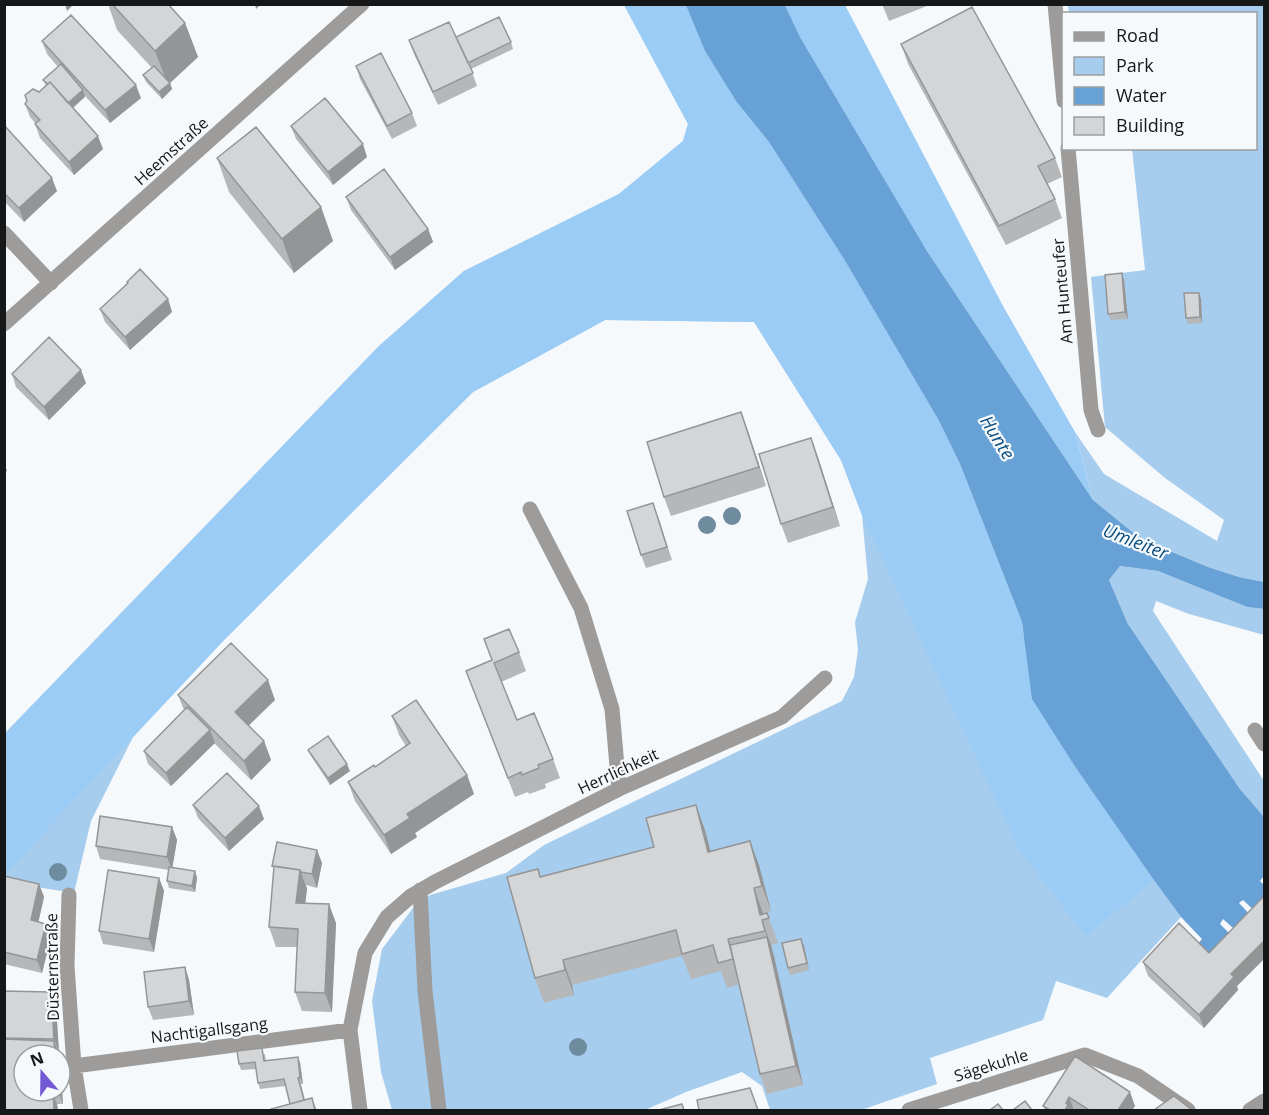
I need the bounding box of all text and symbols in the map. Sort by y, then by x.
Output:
legend [1062,12,1257,150]
text: Road [1116,23,1159,47]
text: Park [1116,53,1154,77]
text: Water [1116,83,1167,107]
street label: Heemstraße [129,112,213,190]
text: Building [1116,113,1184,137]
street label: Am Hunteufer [1046,237,1078,345]
water label: Hunte [975,410,1021,464]
water label: Umleiter [1100,518,1173,565]
street label: Herrlichkeit [574,743,662,799]
street label: Düsternstraße [40,913,64,1021]
street label: Nachtigallsgang [149,1012,269,1048]
north arrow [12,1043,72,1103]
street label: Sägekuhle [951,1043,1031,1087]
text: N [27,1046,47,1071]

